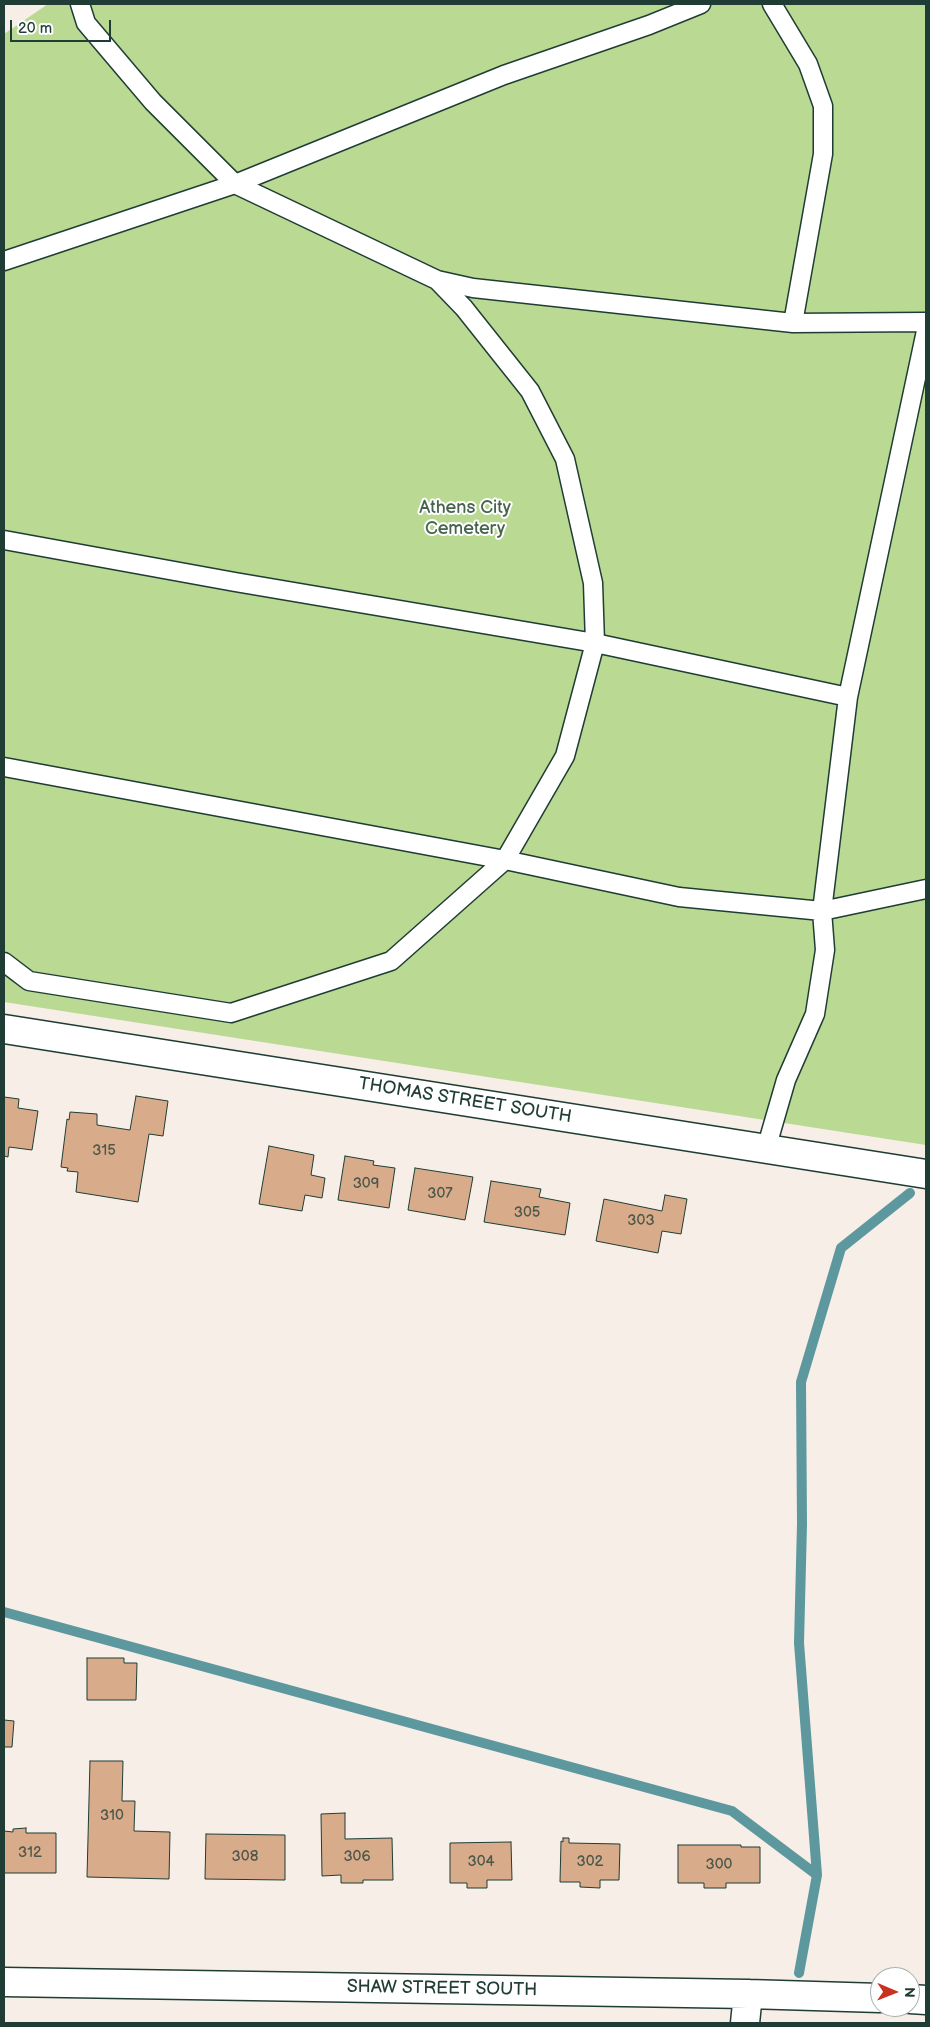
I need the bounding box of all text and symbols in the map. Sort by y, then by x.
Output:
scale bar [12,10,114,42]
text: 20 m [18,19,52,38]
park label: Athens City Cemetery [419,497,511,540]
street label: THOMAS STREET SOUTH [357,1073,573,1129]
house number: 315 [92,1142,116,1160]
house number: 309 [353,1175,379,1193]
house number: 307 [427,1185,453,1203]
house number: 305 [514,1204,540,1222]
house number: 303 [627,1212,655,1230]
house number: 310 [100,1807,124,1825]
house number: 312 [18,1844,42,1862]
house number: 308 [232,1848,258,1866]
house number: 306 [343,1848,371,1866]
house number: 304 [467,1853,495,1871]
house number: 302 [577,1853,603,1871]
house number: 300 [706,1856,732,1874]
north arrow [870,1967,920,2017]
street label: SHAW STREET SOUTH [347,1977,537,2001]
text: N [901,1987,918,1998]

